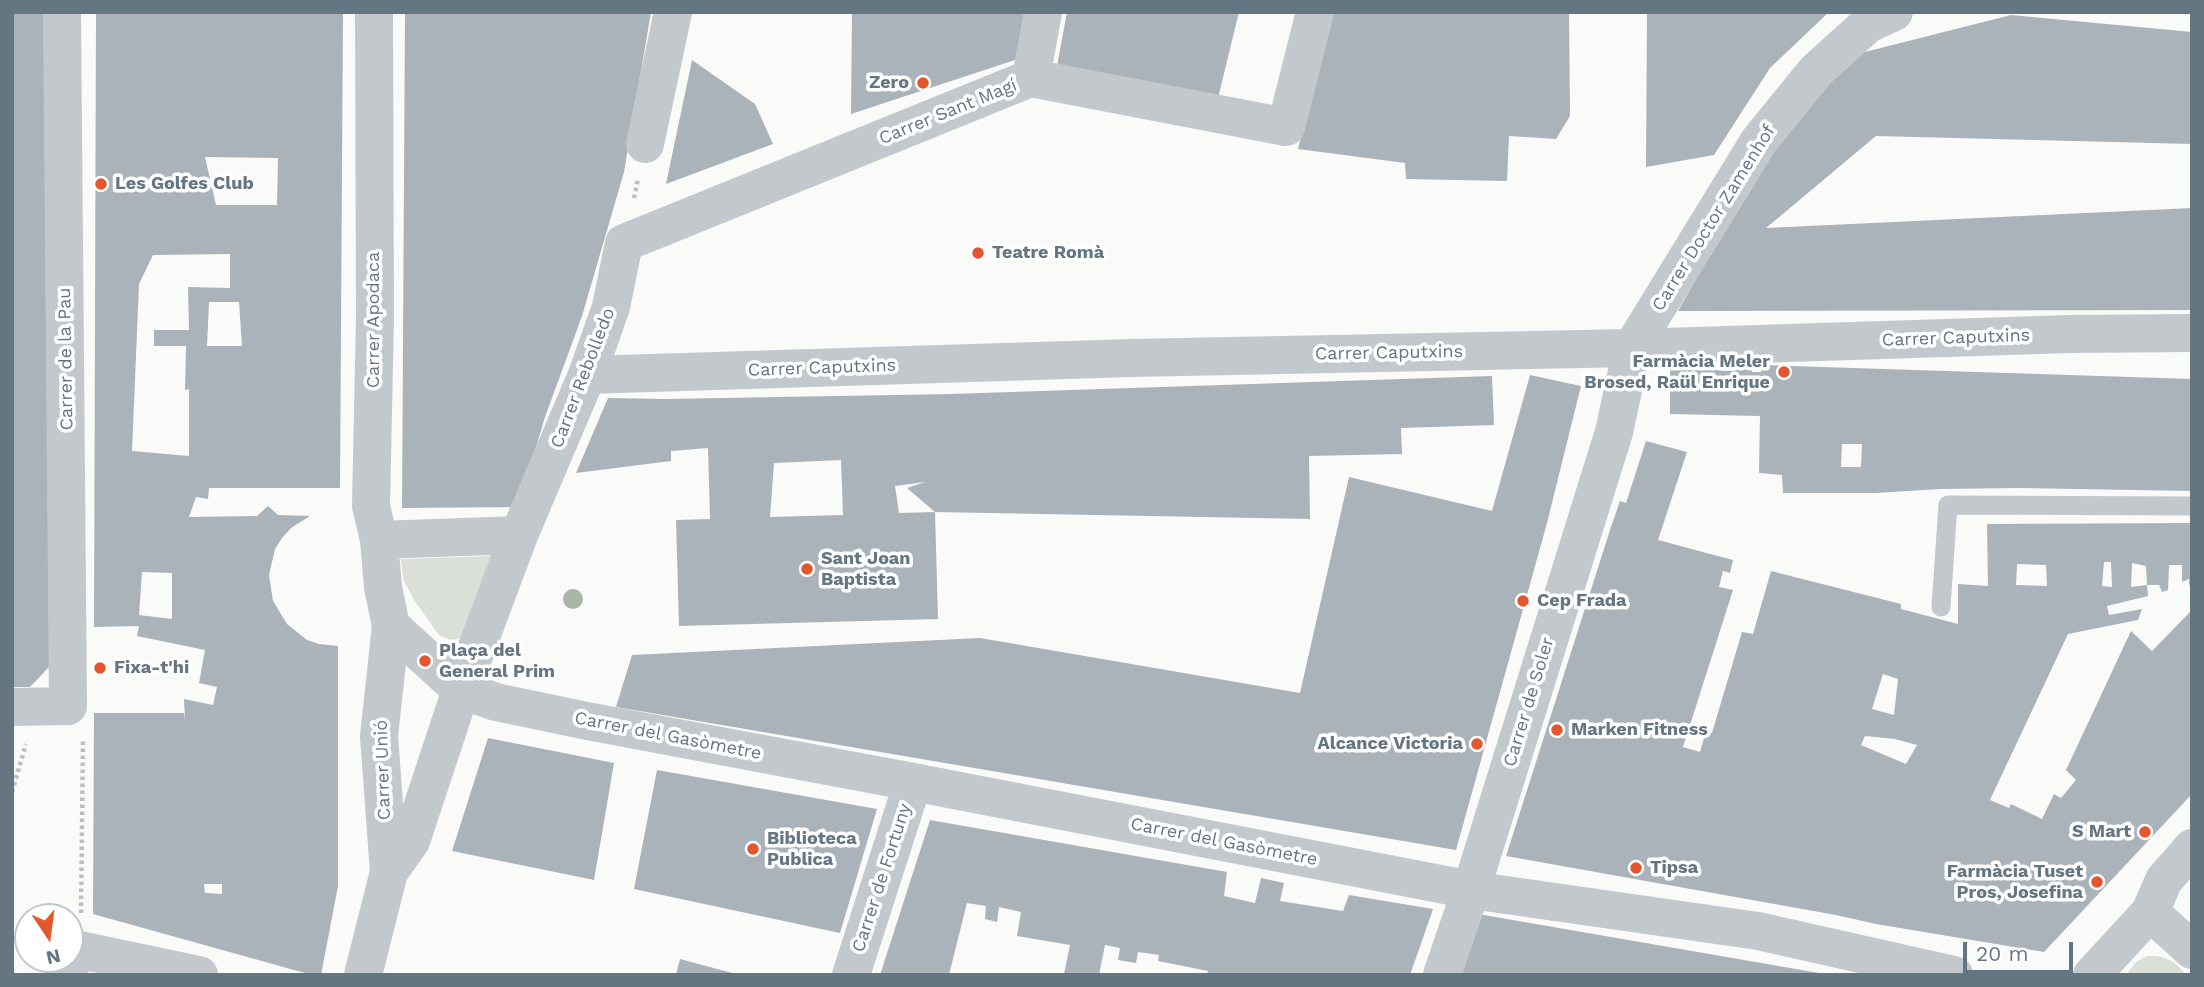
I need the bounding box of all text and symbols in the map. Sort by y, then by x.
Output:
place label: Zero [869,72,909,94]
street label: Carrer Sant Magí [876,74,1020,150]
marker: Zero [915,75,931,91]
street label: Carrer Doctor Zamenhof [1648,121,1780,315]
place label: Les Golfes Club [115,173,254,195]
marker: Les Golfes Club [93,176,109,192]
place label: Teatre Romà [992,242,1104,264]
marker: Teatre Romà [970,245,986,261]
street label: Carrer Apodaca [363,252,385,388]
street label: Carrer de la Pau [54,287,78,431]
street label: Carrer Rebolledo [546,305,620,451]
street label: Carrer Caputxins [1882,325,2030,351]
street label: Carrer Caputxins [1315,341,1463,365]
place label: Farmàcia Meler Brosed, Raül Enrique [1584,351,1770,394]
street label: Carrer Caputxins [748,355,896,381]
marker: Farmàcia Meler Brosed, Raül Enrique [1776,364,1792,380]
place label: Sant Joan Baptista [821,548,910,590]
marker: Sant Joan Baptista [799,561,815,577]
place label: Cep Frada [1537,590,1627,612]
marker: Cep Frada [1515,593,1531,609]
street label: Carrer de Soler [1499,635,1559,769]
place label: Plaça del General Prim [439,640,555,682]
marker: Plaça del General Prim [417,653,433,669]
place label: Fixa-t'hi [114,657,189,679]
marker: Fixa-t'hi [92,660,108,676]
street label: Carrer del Gasòmetre [573,707,763,765]
place label: Marken Fitness [1571,719,1708,741]
street label: Carrer Unió [370,720,396,820]
marker: Marken Fitness [1549,722,1565,738]
place label: Alcance Victoria [1318,733,1463,755]
marker: Alcance Victoria [1469,736,1485,752]
street label: Carrer de Fortuny [848,801,916,955]
street label: Carrer del Gasòmetre [1129,813,1319,871]
place label: S Mart [2072,821,2131,843]
marker: S Mart [2137,824,2153,840]
place label: Biblioteca Publica [767,828,857,870]
marker: Biblioteca Publica [745,841,761,857]
place label: Tipsa [1650,857,1698,879]
marker: Tipsa [1628,860,1644,876]
place label: Farmàcia Tuset Pros, Josefina [1947,861,2083,903]
marker: Farmàcia Tuset Pros, Josefina [2089,874,2105,890]
north arrow [14,903,84,973]
scale bar [1966,928,2076,972]
text: 20 m [1976,941,2028,966]
text: N [44,944,63,970]

